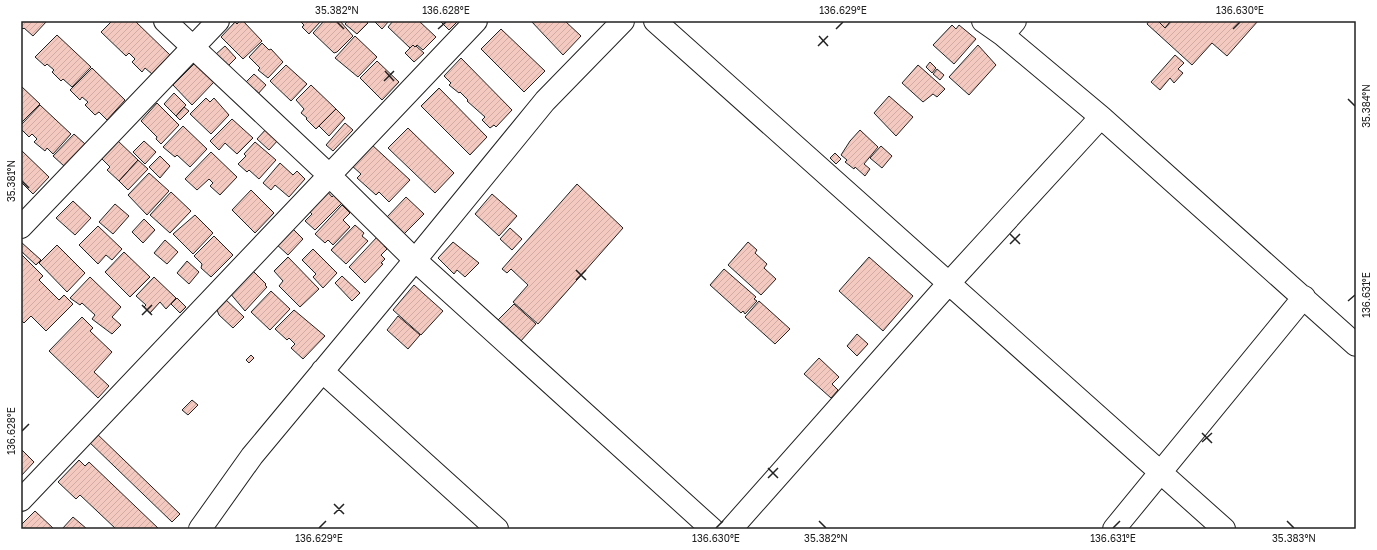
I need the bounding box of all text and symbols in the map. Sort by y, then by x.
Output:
text: 35.382°N [315,4,359,16]
text: 136.628°E [422,4,470,16]
text: 136.629°E [819,4,867,16]
text: 136.630°E [1216,4,1264,16]
text: 35.384°N [1360,84,1372,128]
text: 35.381°N [5,160,17,202]
text: 136.631°E [1360,272,1372,318]
text: 136.628°E [5,407,17,455]
text: 136.629°E [295,532,343,544]
text: 136.630°E [692,532,740,544]
text: 35.382°N [804,532,848,544]
text: 136.631°E [1090,532,1136,544]
text: 35.383°N [1272,532,1316,544]

